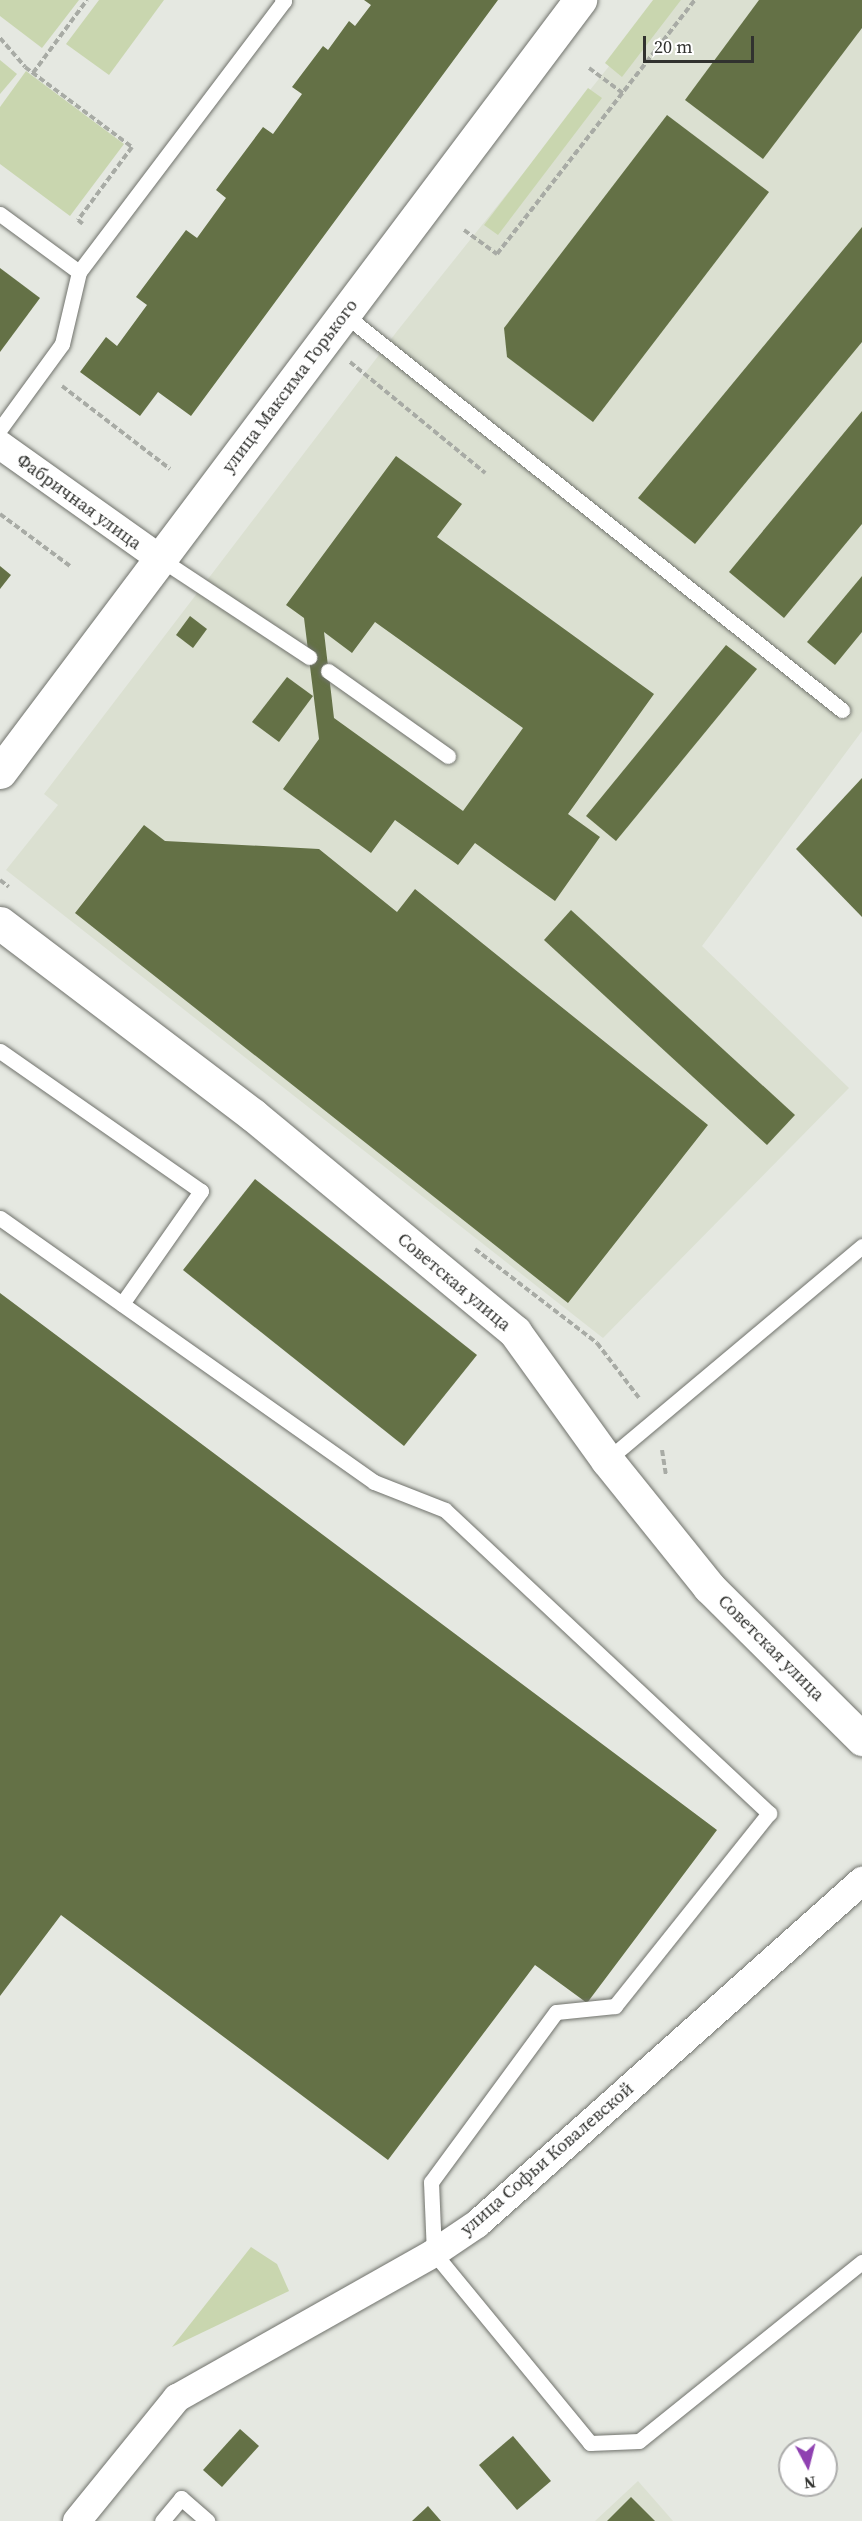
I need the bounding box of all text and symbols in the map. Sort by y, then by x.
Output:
scale bar [646,24,757,62]
text: 20 m [654,34,692,59]
street label: улица Максима Горького [218,295,362,477]
street label: Фабричная улица [12,449,146,555]
street label: Советская улица [393,1228,515,1336]
street label: Советская улица [713,1590,829,1706]
street label: улица Софьи Ковалевской [456,2078,638,2240]
north arrow [778,2437,838,2497]
text: N [803,2471,817,2495]

